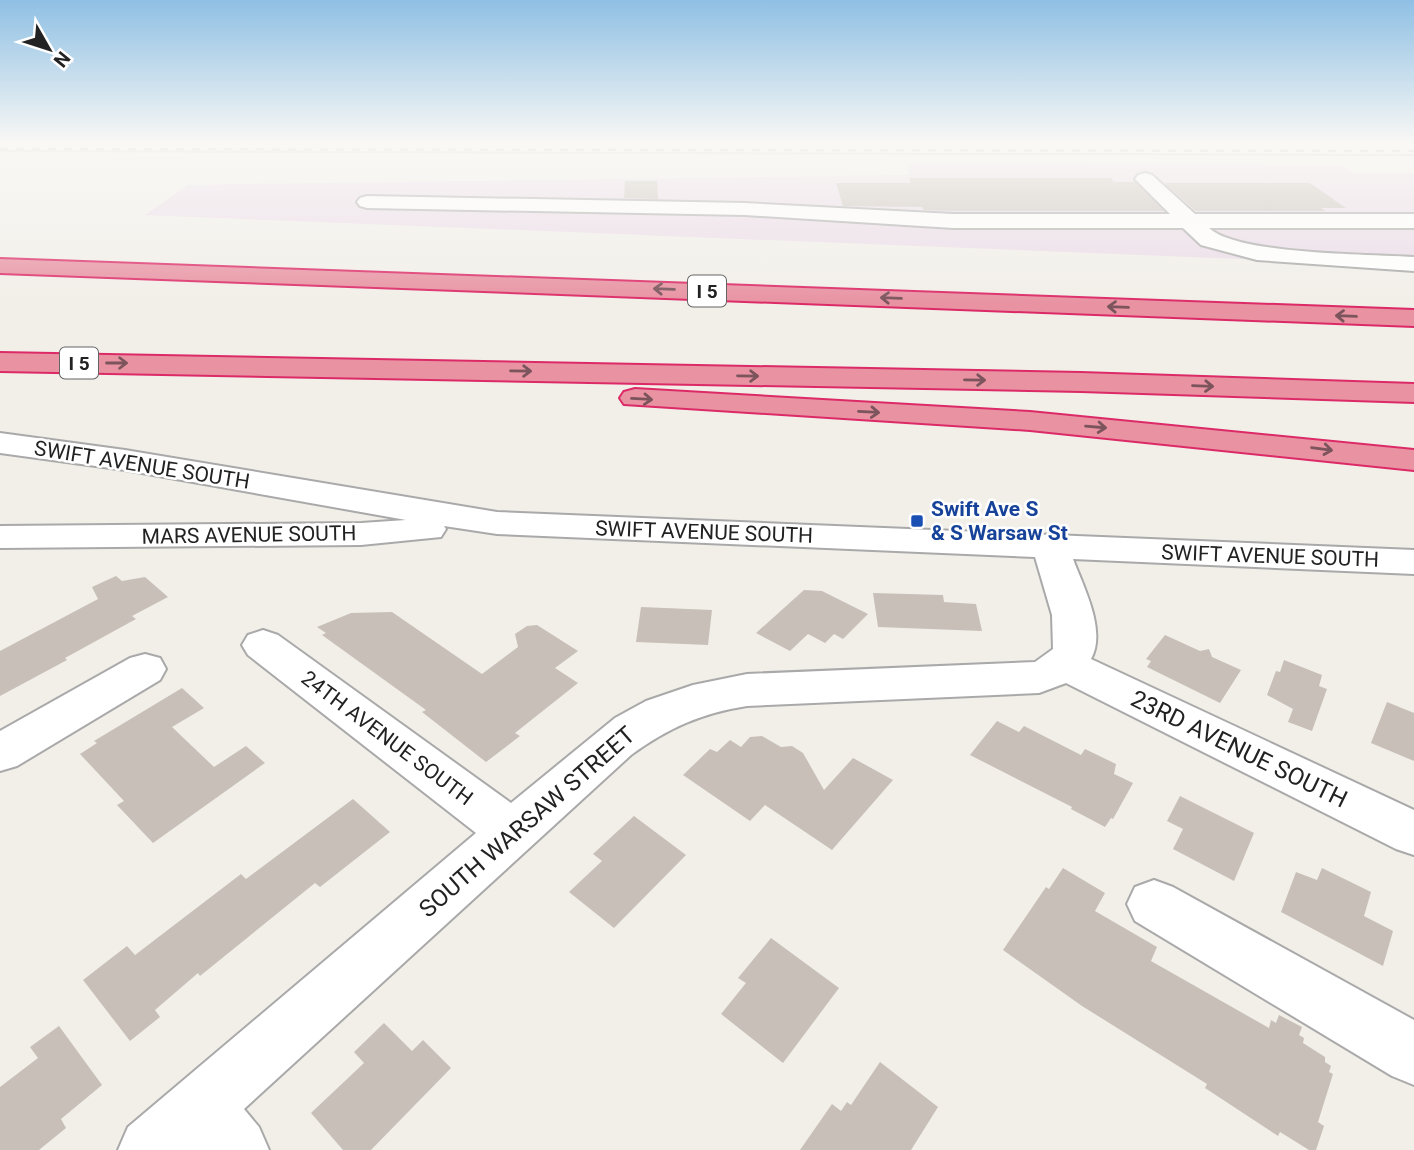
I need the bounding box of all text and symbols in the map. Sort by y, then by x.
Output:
north arrow [14,14,84,84]
text: N [49,47,75,72]
road number: I 5 [688,276,726,306]
one-way arrow [653,283,676,296]
one-way arrow [880,292,903,305]
one-way arrow [1107,300,1130,313]
one-way arrow [1335,309,1358,322]
road number: I 5 [60,348,98,378]
one-way arrow [105,356,128,370]
one-way arrow [509,364,532,378]
one-way arrow [736,369,759,382]
one-way arrow [964,374,987,387]
one-way arrow [1191,380,1214,393]
one-way arrow [630,392,653,405]
one-way arrow [857,405,880,418]
one-way arrow [1084,421,1107,434]
street label: SWIFT AVENUE SOUTH [33,436,251,494]
one-way arrow [1310,443,1333,456]
place label: Swift Ave S & S Warsaw St [931,497,1068,545]
marker: Swift Ave S & S Warsaw St [909,513,925,529]
street label: SWIFT AVENUE SOUTH [595,516,813,548]
street label: MARS AVENUE SOUTH [141,521,357,549]
street label: SWIFT AVENUE SOUTH [1161,540,1379,572]
street label: 24TH AVENUE SOUTH [297,666,477,810]
street label: 23RD AVENUE SOUTH [1126,684,1352,814]
street label: SOUTH WARSAW STREET [413,721,641,923]

